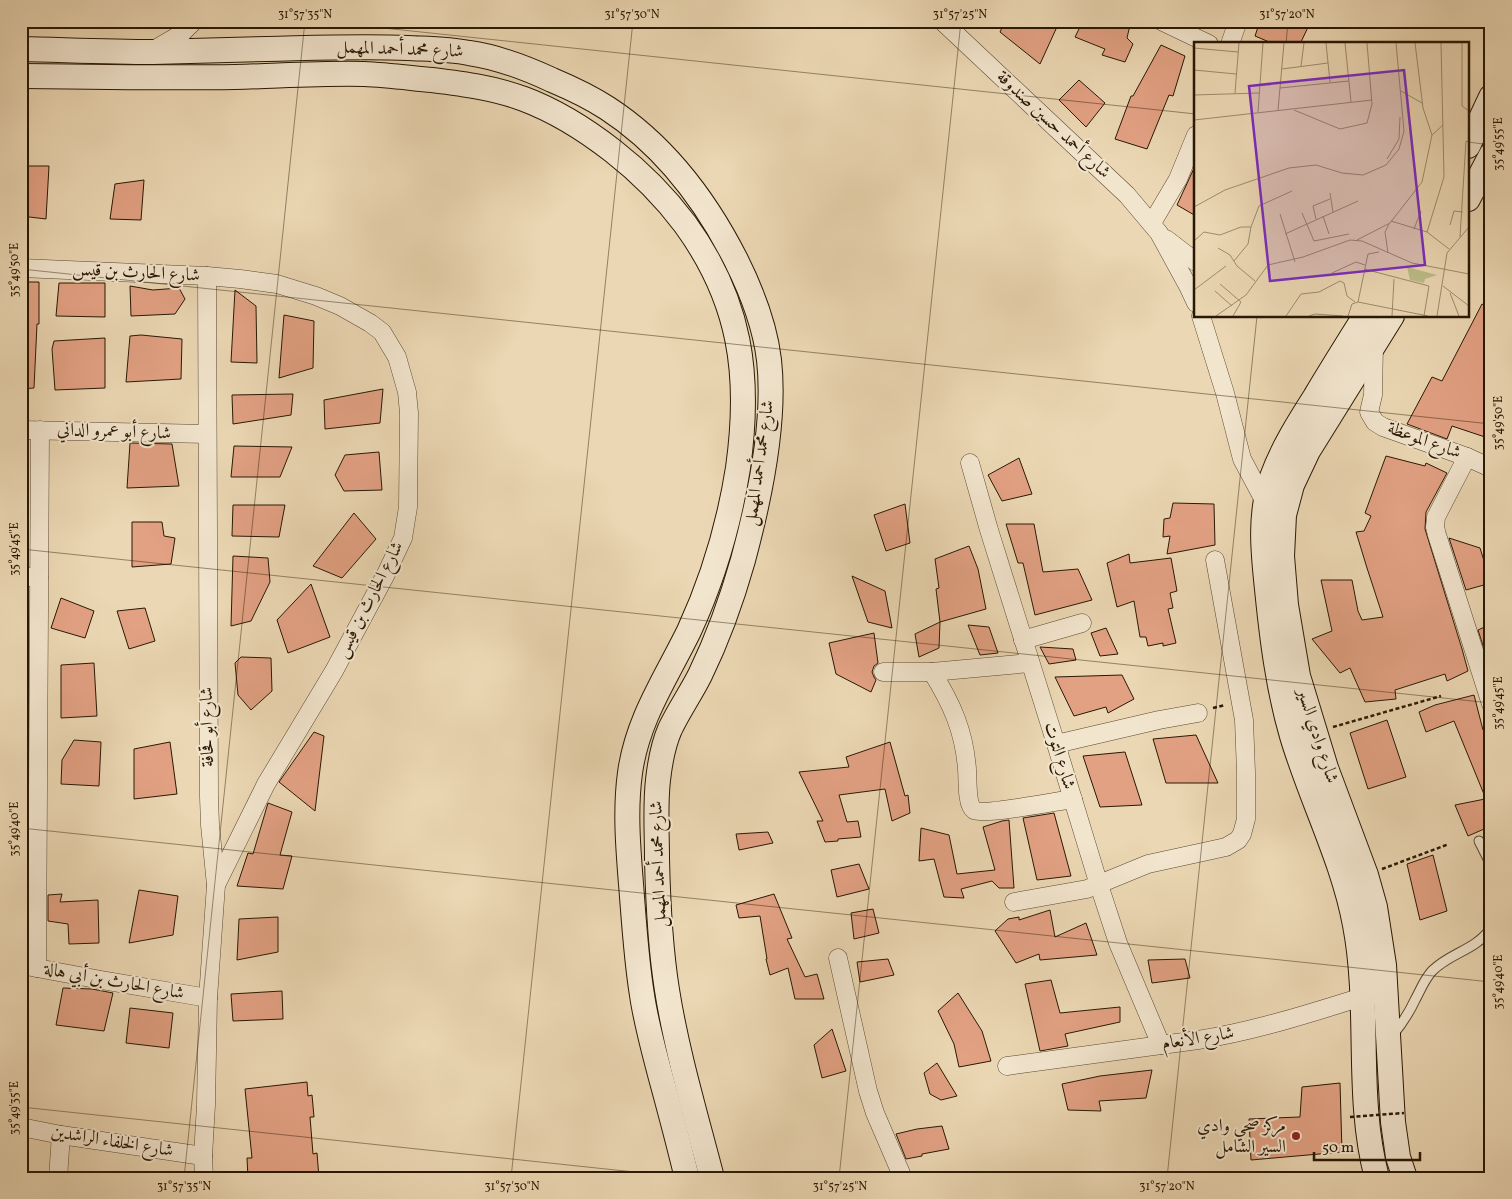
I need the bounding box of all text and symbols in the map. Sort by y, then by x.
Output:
text: 31°57'35"N [278,7,332,23]
text: 31°57'30"N [604,7,660,23]
text: 31°57'25"N [933,7,987,23]
text: 31°57'20"N [1259,7,1315,23]
street label: شارع محمد أحمد المهمل [336,33,464,66]
inset map [1194,42,1470,318]
street label: شارع أحمد حسين صندوقة [990,64,1117,185]
text: 35°49'55"E [1491,117,1507,171]
text: 35°49'50"E [7,243,23,297]
street label: شارع الحارث بن قيس [71,257,200,290]
text: 35°49'50"E [1491,396,1507,450]
street label: شارع محمد أحمد المهمل [737,398,782,528]
street label: شارع أبو عمرو الداني [56,416,172,447]
street label: شارع الموعظة [1383,416,1464,467]
text: 35°49'45"E [7,522,23,576]
street label: شارع الحارث بن قيس [330,537,411,663]
text: 35°49'45"E [1491,676,1507,730]
street label: شارع وادي السير [1288,683,1344,787]
street label: شارع أبو قحافة [193,687,222,767]
street label: شارع التوت [1036,719,1081,793]
street label: شارع محمد أحمد المهمل [642,800,675,928]
text: 35°49'40"E [7,802,23,856]
street label: شارع الحارث بن أبي هالة [41,955,186,1008]
text: 35°49'40"E [1491,955,1507,1009]
street label: شارع الأنعام [1160,1019,1236,1059]
text: 35°49'35"E [7,1081,23,1135]
place label: مركز صحي وادي السير الشامل [1197,1114,1286,1160]
street label: شارع الخلفاء الراشدين [49,1120,175,1165]
scale bar [1314,1129,1421,1161]
marker: مركز صحي وادي السير الشامل [1290,1130,1302,1142]
text: 50 m [1322,1138,1354,1159]
text: 31°57'35"N [157,1179,211,1195]
text: 31°57'30"N [484,1179,540,1195]
text: 31°57'25"N [813,1179,867,1195]
text: 31°57'20"N [1139,1179,1195,1195]

